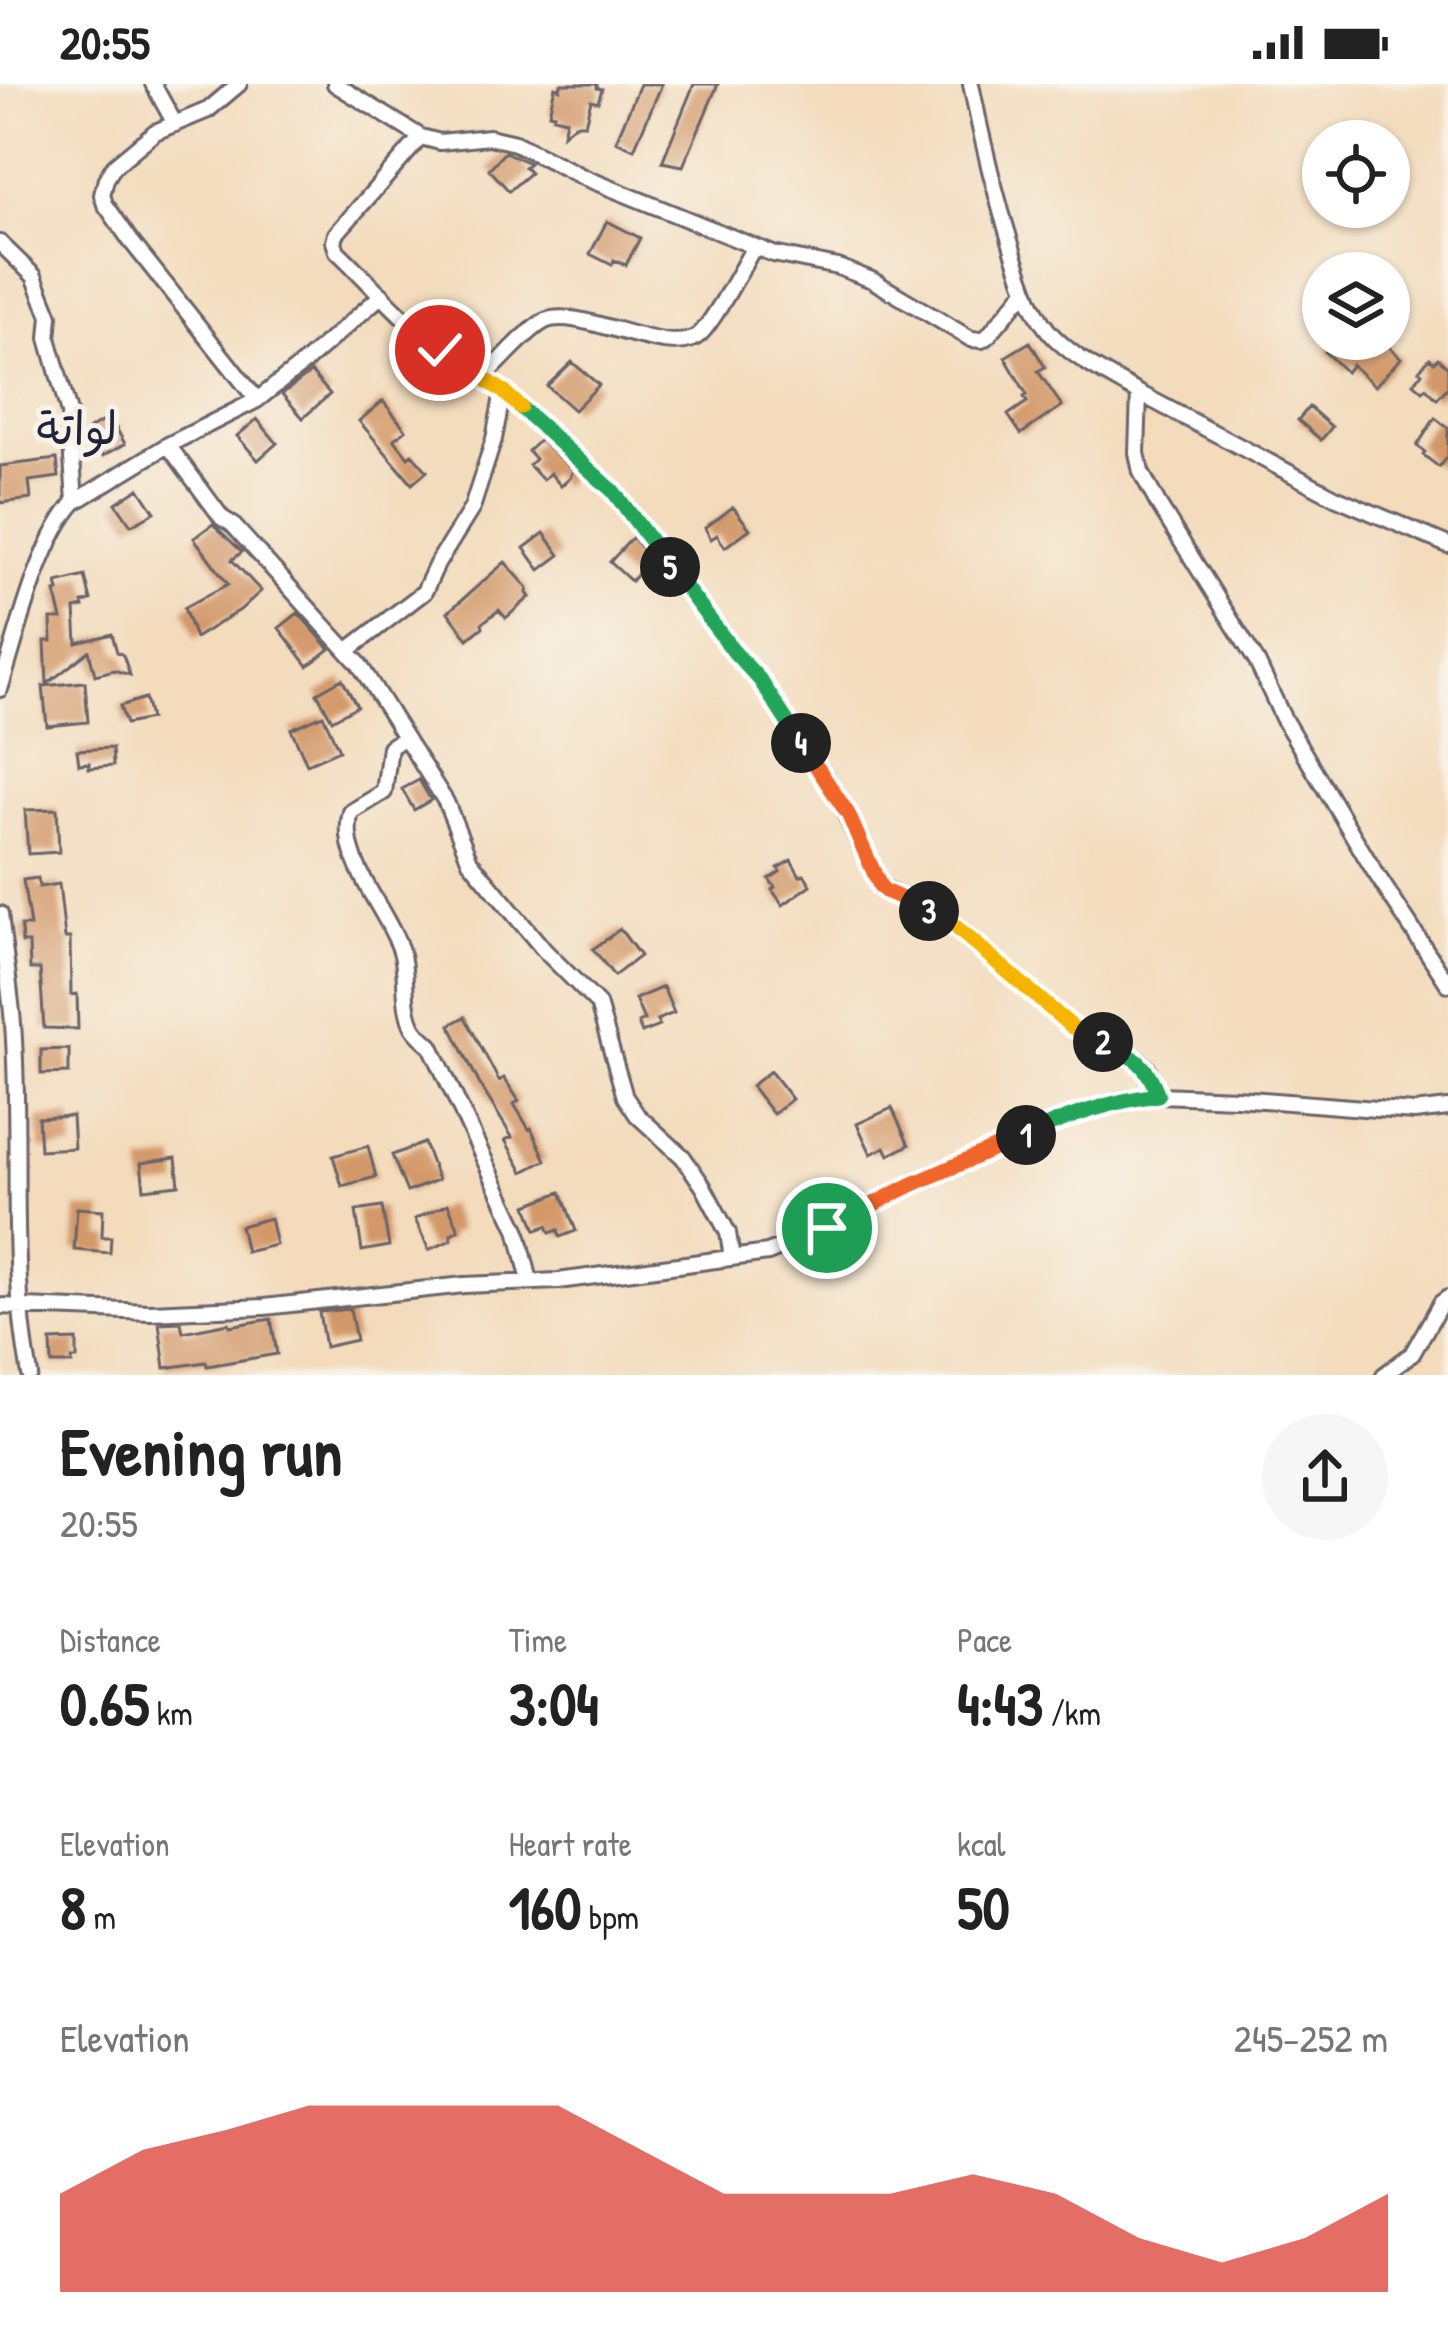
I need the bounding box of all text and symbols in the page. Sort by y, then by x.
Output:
text: 20:55 [60,12,150,73]
map controls [1302,120,1410,360]
button: locate [1302,120,1410,228]
button: layers [1302,252,1410,360]
pin [389,299,491,401]
icon: check [407,317,473,383]
district label: لواتة [37,397,117,458]
pin: 5 [640,537,700,597]
text: 5 [663,545,677,589]
pin: 4 [771,713,831,773]
text: 4 [795,721,807,765]
pin: 3 [899,881,959,941]
text: 3 [922,889,936,933]
pin: 2 [1073,1012,1133,1072]
text: 2 [1095,1020,1111,1064]
pin: 1 [996,1105,1056,1165]
text: 1 [1020,1113,1032,1157]
pin [776,1177,878,1279]
icon: arrive [794,1195,860,1261]
text: Evening run [60,1406,342,1496]
button: share [1262,1414,1388,1540]
text: 20:55 [60,1496,138,1549]
text: Distance [60,1618,161,1662]
text: Time [509,1618,567,1662]
text: Pace [957,1618,1012,1662]
text: 0.65 [60,1662,149,1744]
text: 3:04 [509,1662,599,1744]
text: 4:43 [957,1662,1043,1744]
text: km [149,1691,193,1735]
text: /km [1043,1691,1101,1735]
text: Elevation [60,1822,170,1866]
text: Heart rate [509,1822,632,1866]
text: kcal [957,1822,1006,1866]
text: 8 [60,1866,86,1948]
text: 160 [509,1866,581,1948]
text: 50 [957,1866,1010,1948]
text: m [86,1895,116,1939]
text: bpm [581,1895,639,1939]
text: Elevation [60,2011,190,2064]
text: 245–252 m [1234,2011,1388,2064]

